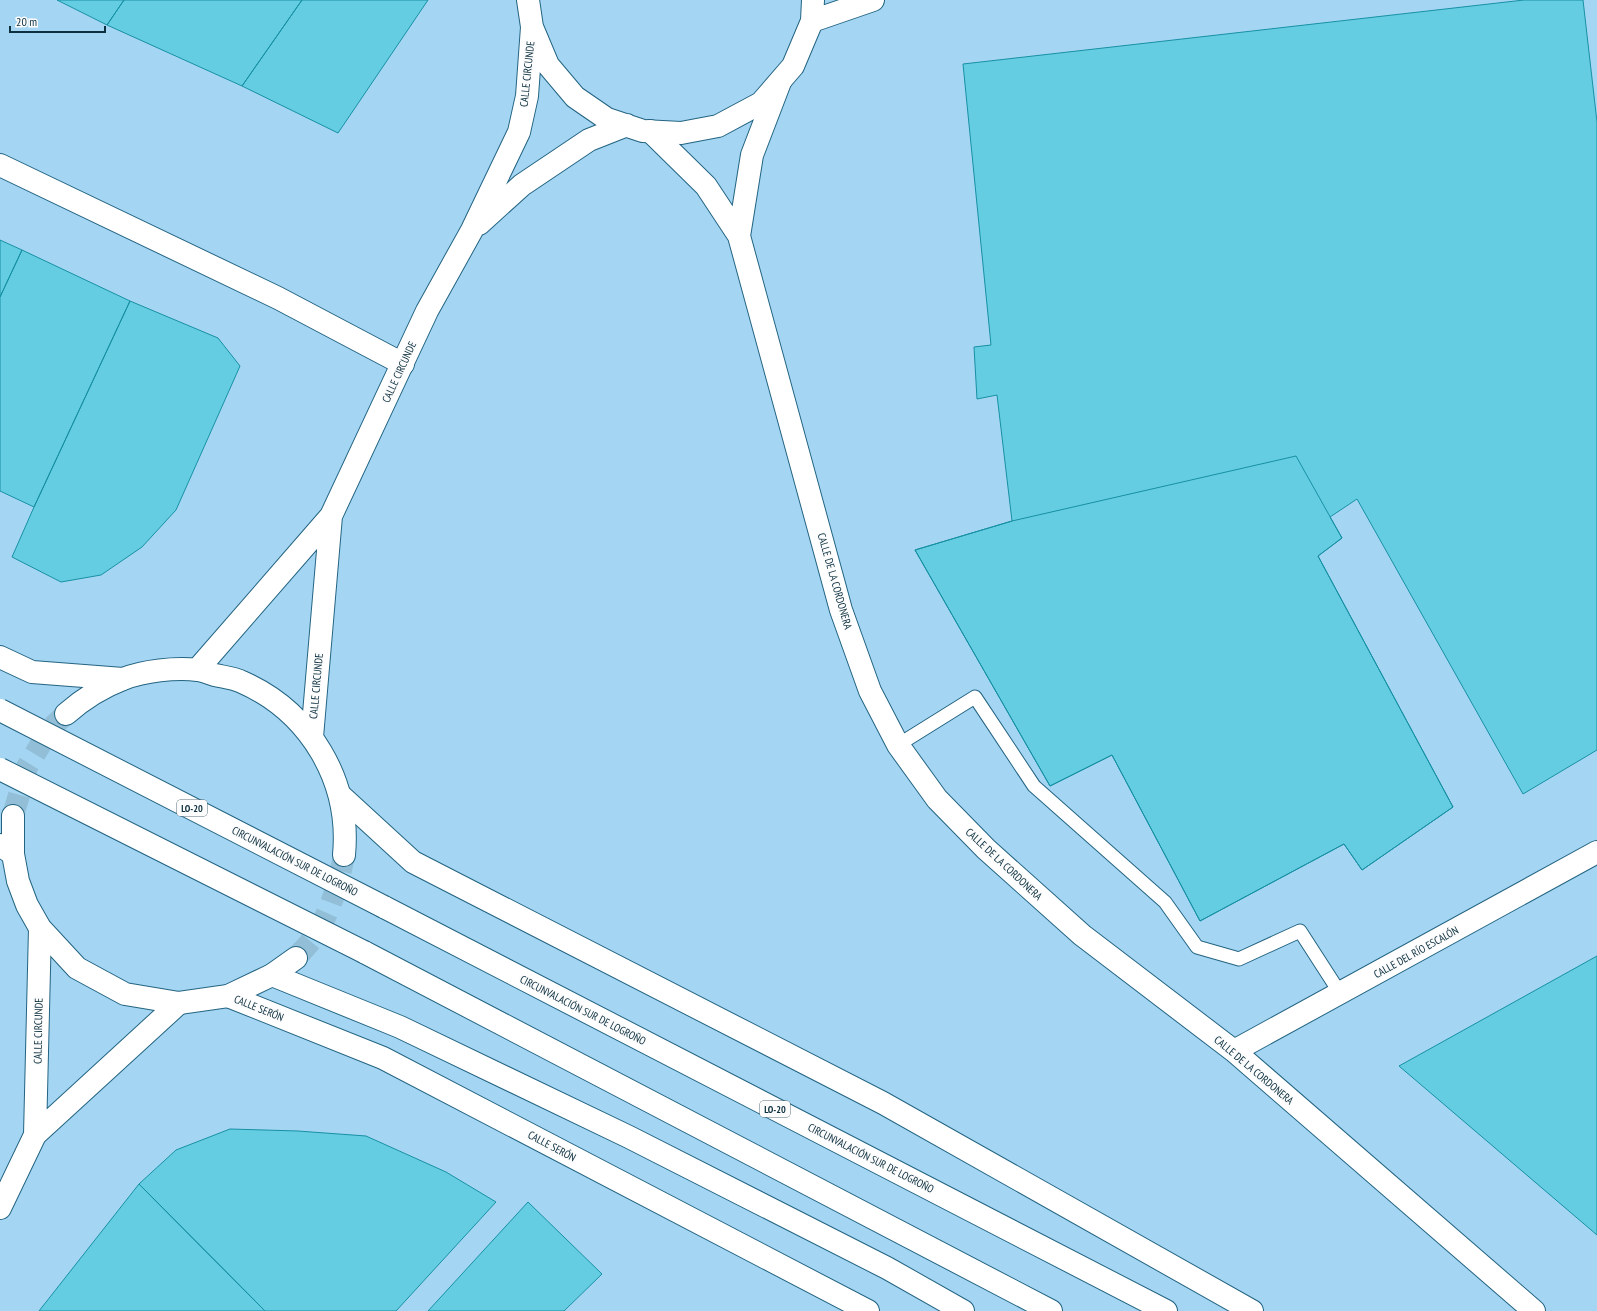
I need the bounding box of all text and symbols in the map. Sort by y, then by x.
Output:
scale bar [10,8,105,34]
text: 20 m [16,14,37,29]
street label: CALLE CIRCUNDE [517,40,537,108]
street label: CALLE CIRCUNDE [379,339,419,405]
street label: CALLE DE LA CORDONERA [815,531,856,632]
street label: CALLE CIRCUNDE [306,652,326,719]
road number: LO-20 [177,800,207,816]
street label: CIRCUNVALACIÓN SUR DE LOGROÑO [230,823,360,899]
street label: CALLE DE LA CORDONERA [963,825,1046,904]
street label: CALLE DEL RÍO ESCALÓN [1371,923,1461,981]
street label: CIRCUNVALACIÓN SUR DE LOGROÑO [518,972,648,1048]
street label: CALLE SERÓN [232,992,286,1024]
street label: CALLE CIRCUNDE [30,998,46,1064]
street label: CALLE DE LA CORDONERA [1211,1033,1297,1108]
road number: LO-20 [760,1101,790,1117]
street label: CIRCUNVALACIÓN SUR DE LOGROÑO [806,1120,936,1196]
street label: CALLE SERÓN [526,1127,579,1165]

